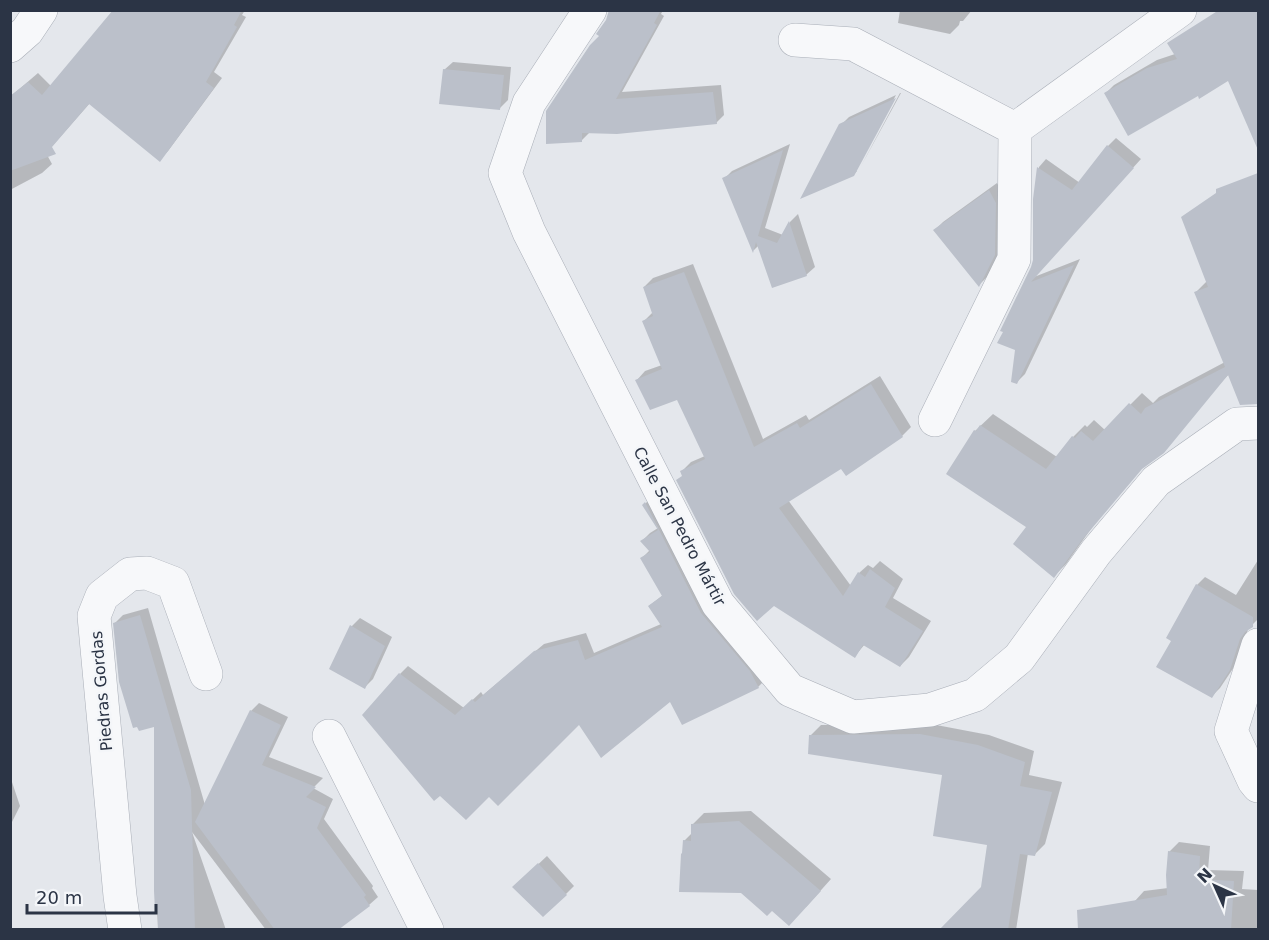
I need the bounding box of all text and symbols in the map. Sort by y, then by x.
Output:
street label: Calle San Pedro Mártir [629,443,730,609]
street label: Piedras Gordas [87,630,116,752]
north arrow [1185,856,1245,916]
text: N [1193,864,1216,887]
scale bar [27,877,156,915]
text: 20 m [36,887,82,908]

